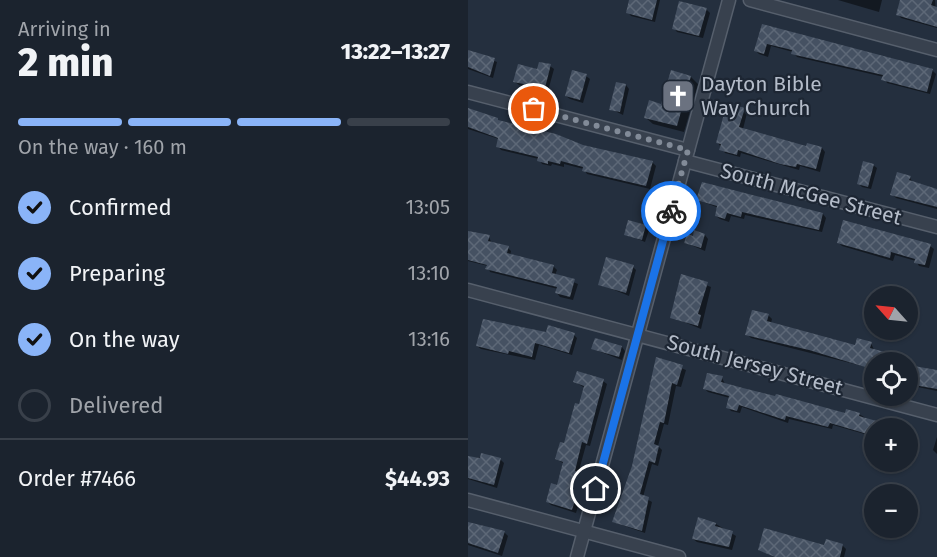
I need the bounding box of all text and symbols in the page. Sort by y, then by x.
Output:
text: Arriving in [18,17,111,41]
text: 13:22–13:27 [341,38,450,65]
text: 2 min [18,40,114,86]
place label: Dayton Bible Way Church [701,71,822,121]
church icon: Dayton Bible Way Church [660,78,696,114]
pin [508,83,559,134]
icon: bag [517,92,550,125]
text: On the way · 160 m [18,135,187,159]
street label: South McGee Street [718,157,905,231]
courier [641,181,701,241]
icon: check [18,191,51,224]
text: Confirmed [69,194,172,221]
text: 13:05 [405,195,450,219]
icon: bike [655,195,688,228]
icon: check [18,257,51,290]
text: Preparing [69,260,165,287]
text: 13:10 [408,261,450,285]
north arrow [864,286,918,340]
map controls [864,286,918,538]
icon: check [18,323,51,356]
text: On the way [69,326,180,353]
text: 13:16 [408,327,450,351]
street label: South Jersey Street [664,329,846,401]
button: locate [864,352,918,406]
text: Delivered [69,392,164,419]
button: + [864,418,918,472]
pin [570,463,621,514]
text: Order #7466 [18,465,136,492]
text: $44.93 [385,465,450,492]
icon: home [579,472,612,505]
button: − [864,484,918,538]

